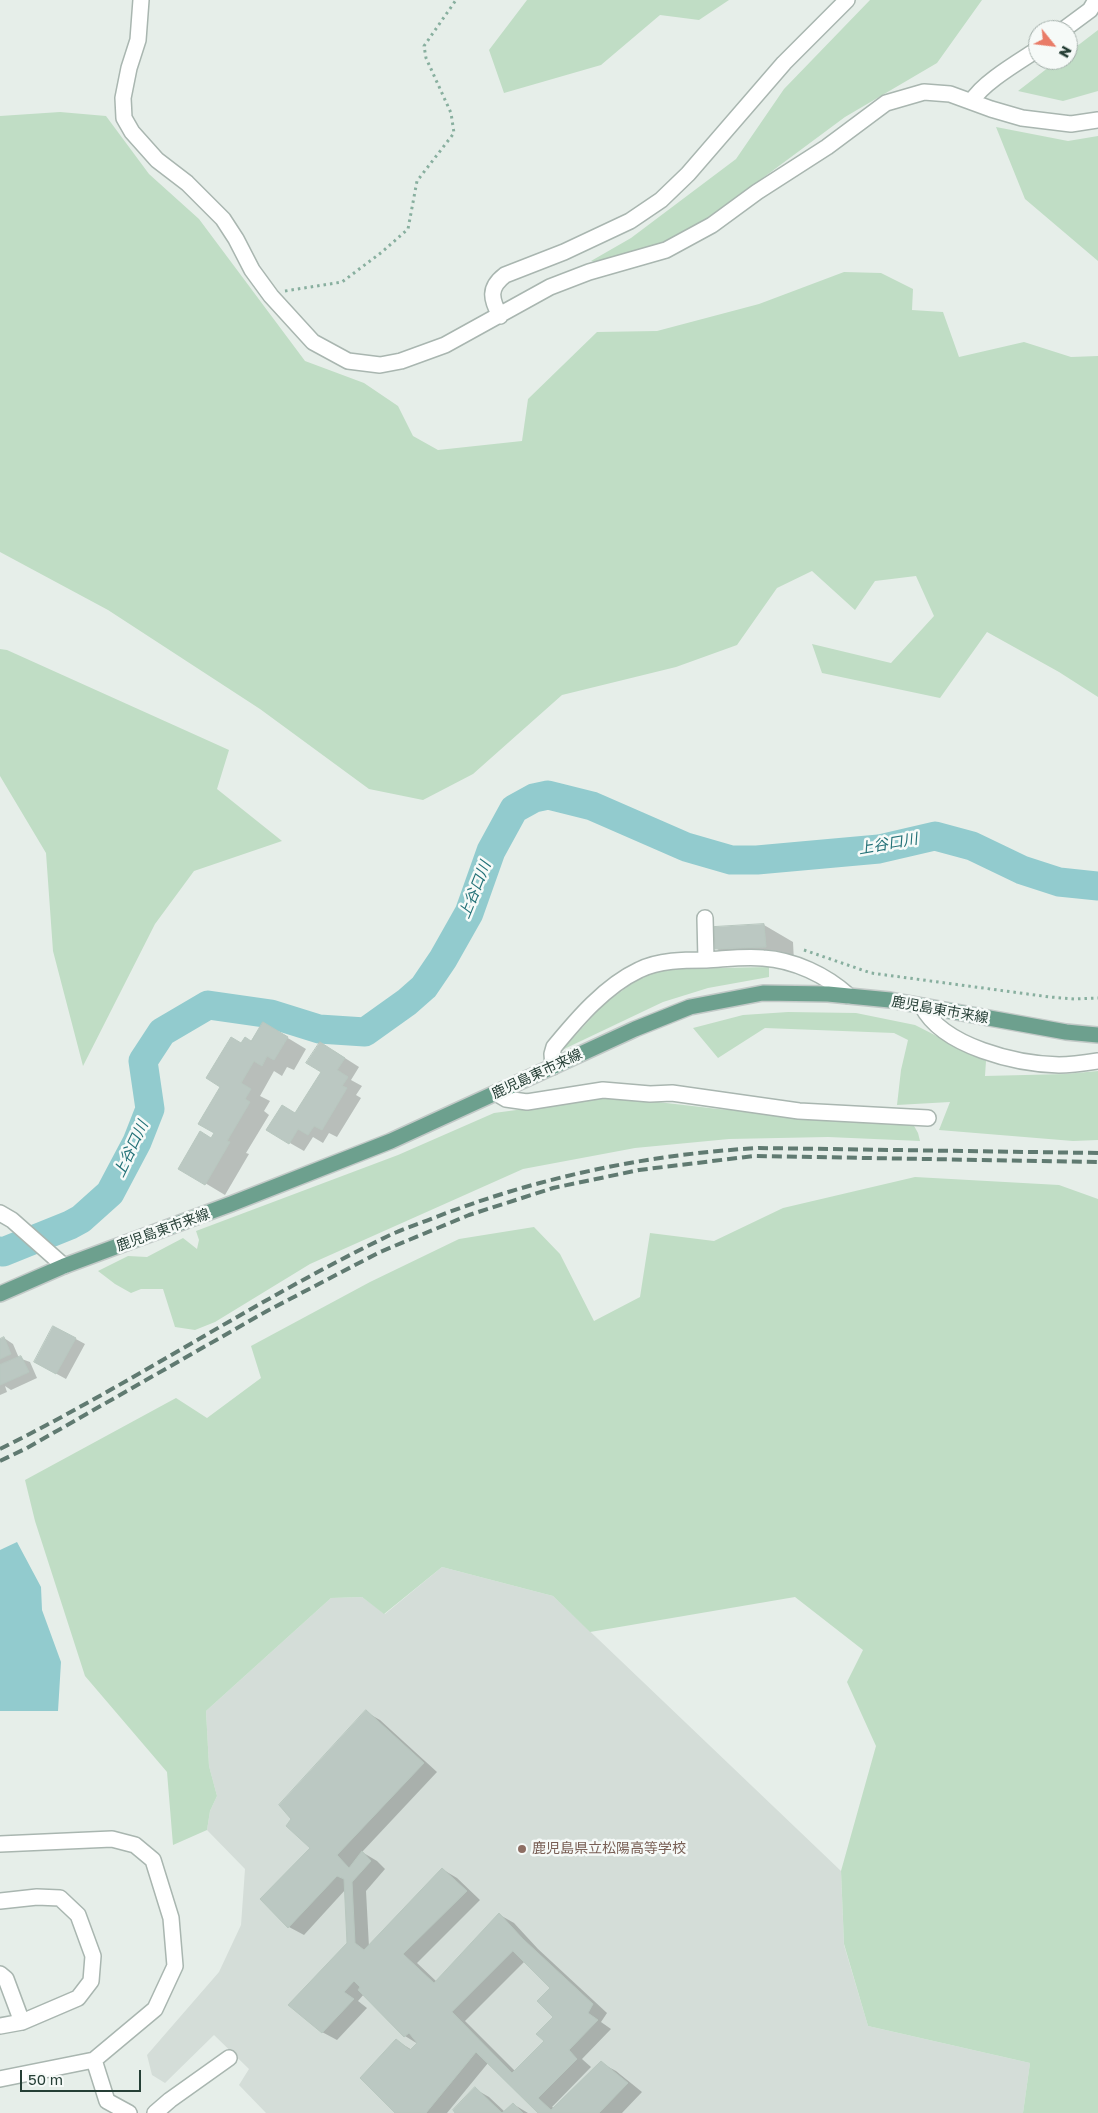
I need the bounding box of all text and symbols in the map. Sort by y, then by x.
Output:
north arrow [1028,20,1078,70]
text: N [1056,43,1076,61]
water label: 上谷口川 [857,830,919,858]
water label: 上谷口川 [455,859,495,921]
street label: 鹿児島東市来線 [890,993,990,1027]
street label: 鹿児島東市来線 [489,1046,585,1102]
water label: 上谷口川 [110,1118,152,1180]
street label: 鹿児島東市来線 [114,1205,212,1255]
place label: 鹿児島県立松陽高等学校 [532,1841,686,1857]
marker: 鹿児島県立松陽高等学校 [516,1843,528,1855]
scale bar [22,2060,144,2092]
text: 50 m [28,2070,63,2088]

